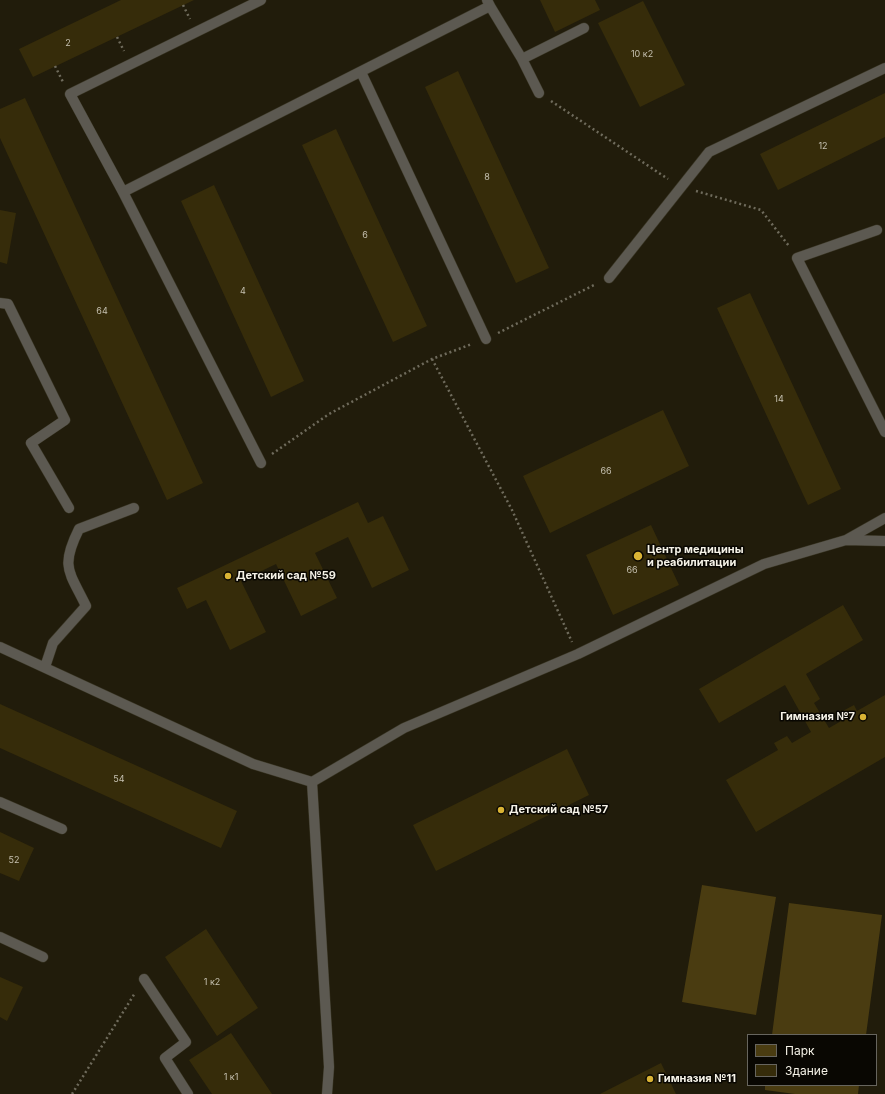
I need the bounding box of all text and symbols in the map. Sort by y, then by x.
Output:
house number: 2 [65,38,71,48]
house number: 10 к2 [631,49,653,59]
house number: 12 [818,141,828,151]
house number: 8 [484,172,490,182]
house number: 6 [362,230,368,240]
house number: 4 [240,286,246,296]
house number: 64 [96,306,108,316]
house number: 14 [774,394,784,404]
house number: 66 [600,466,612,476]
place label: Центр медицины и реабилитации [647,543,744,569]
marker: Центр медицины и реабилитации [632,550,644,562]
house number: 66 [626,565,638,575]
place label: Детский сад №59 [236,569,336,583]
marker: Детский сад №59 [223,571,233,581]
place label: Гимназия №7 [780,710,855,724]
marker: Гимназия №7 [858,712,868,722]
house number: 54 [113,774,125,784]
place label: Детский сад №57 [509,803,608,817]
marker: Детский сад №57 [496,805,506,815]
house number: 52 [9,855,19,865]
house number: 1 к2 [204,977,220,987]
legend [747,1034,877,1086]
text: Парк [785,1043,815,1058]
text: Здание [785,1063,828,1078]
house number: 1 к1 [224,1072,238,1082]
place label: Гимназия №11 [658,1072,736,1086]
marker: Гимназия №11 [645,1074,655,1084]

